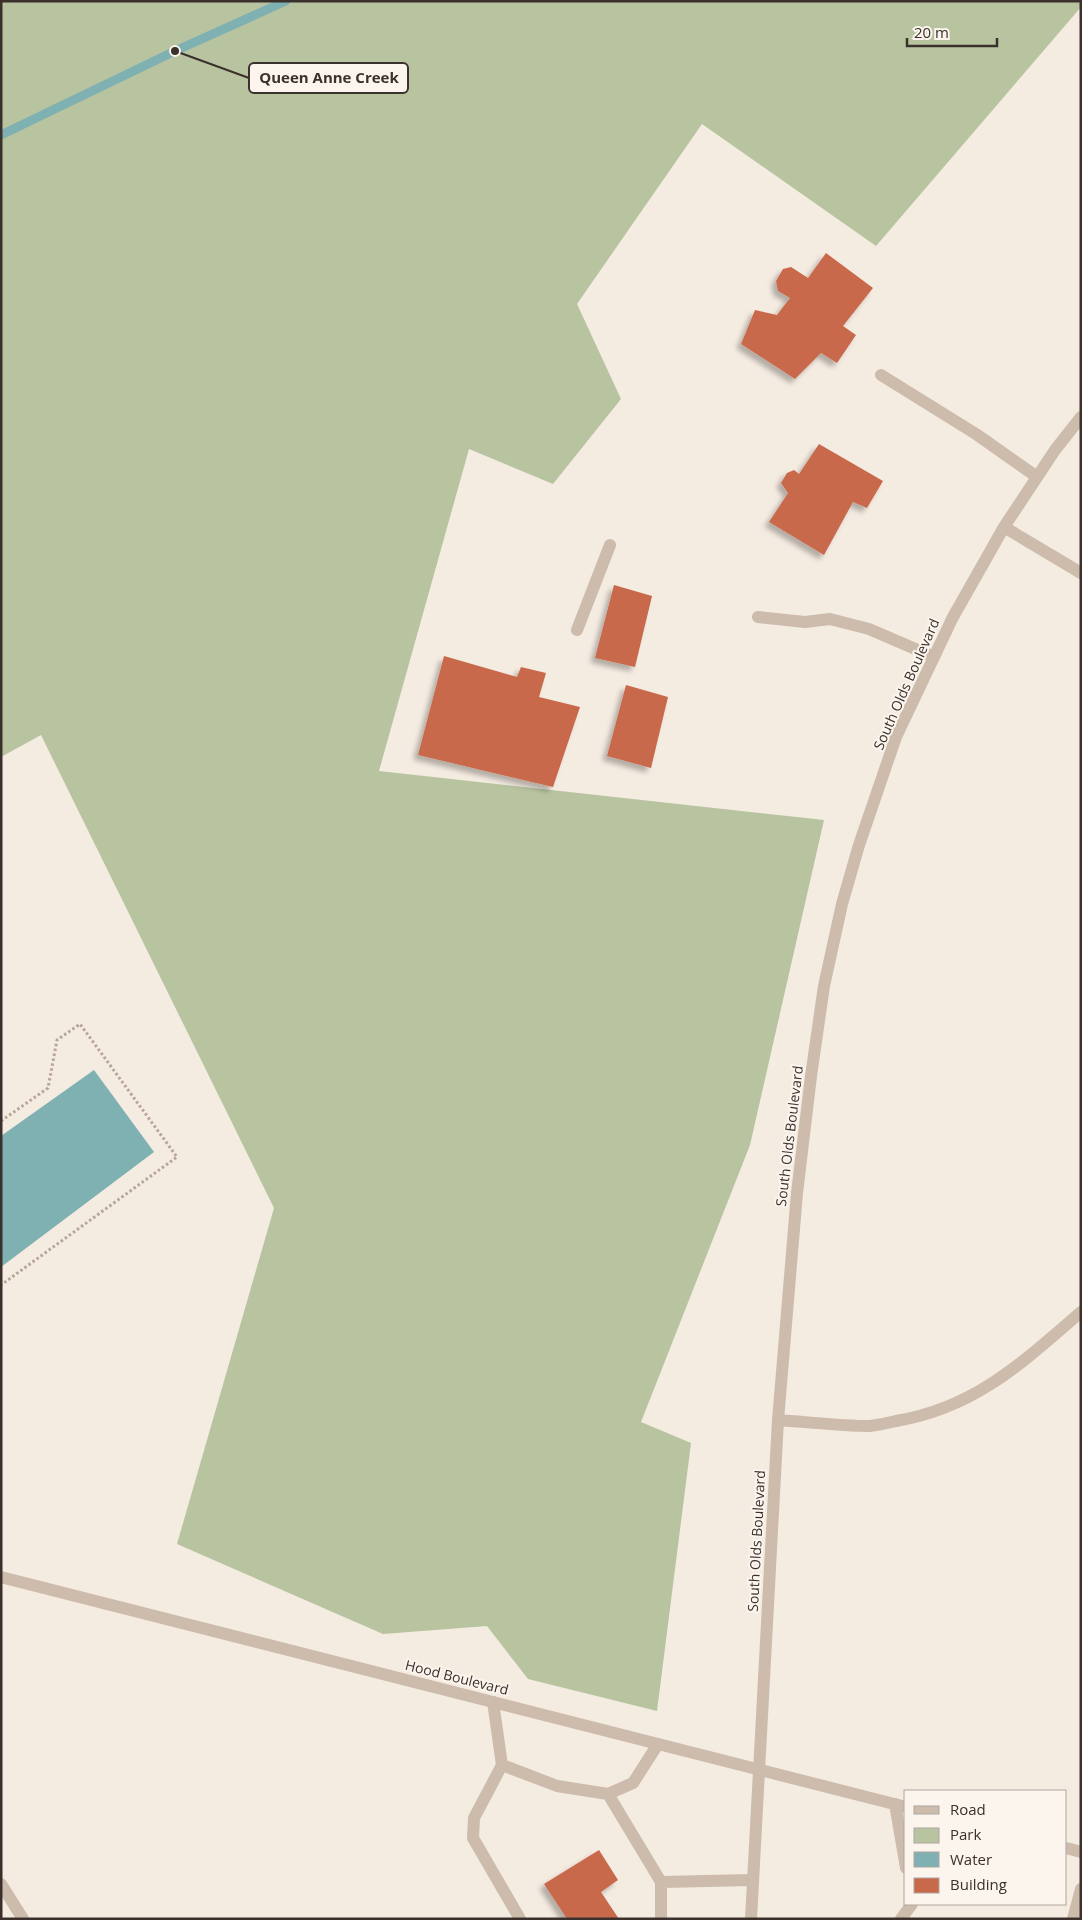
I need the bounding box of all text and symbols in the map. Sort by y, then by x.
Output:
scale bar [907,15,997,47]
text: 20 m [914,22,949,42]
callout: Queen Anne Creek [249,63,408,93]
text: Queen Anne Creek [259,67,399,87]
street label: South Olds Boulevard [869,615,943,753]
street label: South Olds Boulevard [771,1065,807,1207]
street label: South Olds Boulevard [743,1470,769,1612]
street label: Hood Boulevard [403,1655,511,1699]
legend [904,1790,1067,1905]
text: Road [950,1799,986,1819]
text: Park [950,1824,981,1844]
text: Water [950,1849,992,1869]
text: Building [950,1874,1007,1894]

